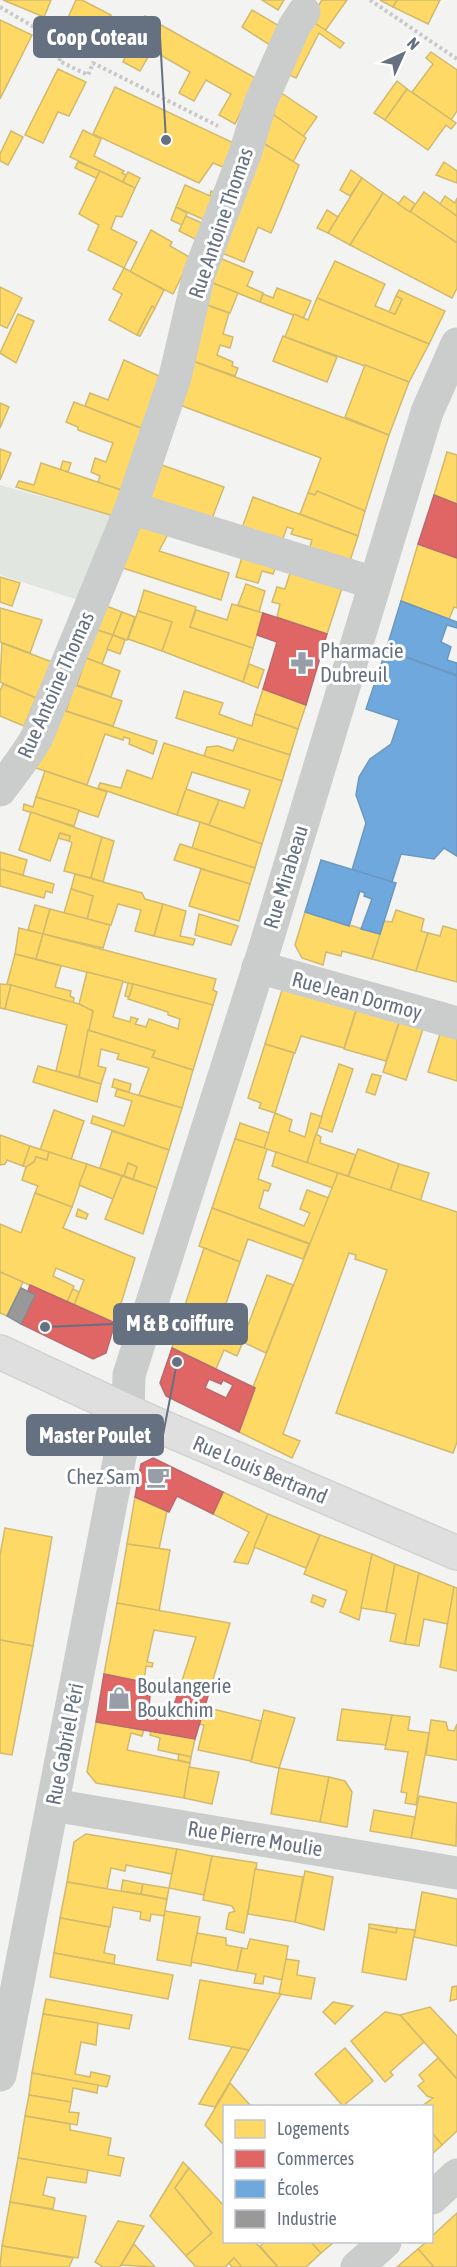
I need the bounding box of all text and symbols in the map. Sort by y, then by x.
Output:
callout: Coop Coteau [34,17,160,57]
text: Coop Coteau [46,24,148,50]
north arrow [373,24,433,84]
text: N [404,34,423,53]
street label: Rue Antoine Thomas [183,144,257,301]
street label: Rue Antoine Thomas [12,608,98,762]
place label: Pharmacie Dubreuil [320,638,403,686]
pharmacy icon: Pharmacie Dubreuil [289,650,315,676]
street label: Rue Mirabeau [258,822,312,931]
street label: Rue Jean Dormoy [290,966,425,1024]
callout: M & B coiffure [114,1304,247,1344]
text: M & B coiffure [126,1310,234,1336]
callout: Master Poulet [27,1415,163,1455]
text: Master Poulet [39,1422,152,1448]
street label: Rue Louis Bertrand [190,1430,331,1508]
place label: Chez Sam [67,1464,140,1488]
cafe icon: Chez Sam [145,1464,171,1490]
place label: Boulangerie Boukchim [137,1673,231,1721]
street label: Rue Gabriel Péri [40,1681,88,1807]
shop icon: Boulangerie Boukchim [106,1685,132,1711]
street label: Rue Pierre Moulie [186,1816,324,1861]
legend [223,2105,433,2243]
text: Logements [277,2118,349,2139]
text: Commerces [277,2148,354,2169]
text: Écoles [277,2178,319,2199]
text: Industrie [277,2208,337,2229]

